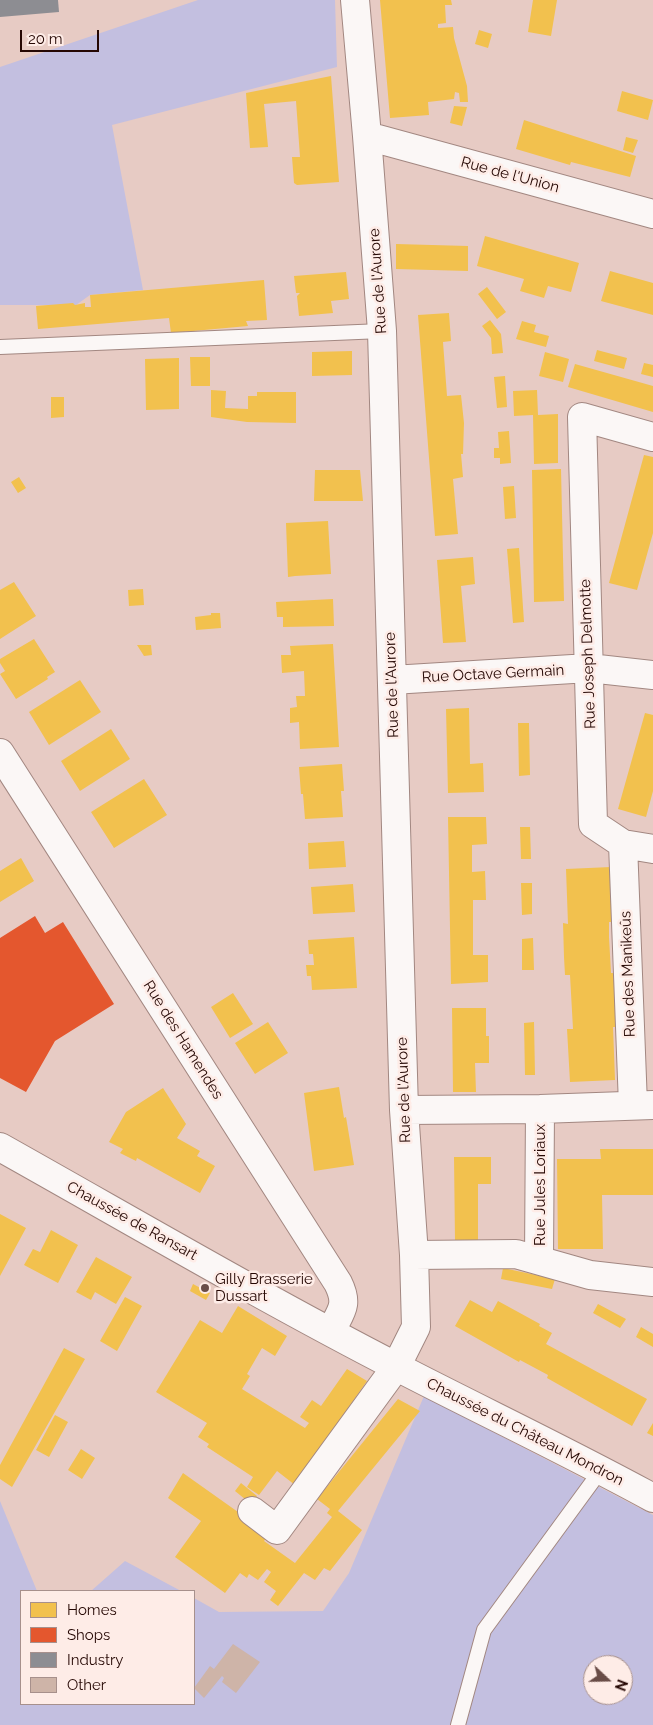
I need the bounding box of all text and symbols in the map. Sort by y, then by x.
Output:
scale bar [22,20,101,52]
text: 20 m [28,30,63,48]
street label: Rue de l'Union [459,153,561,197]
street label: Rue de l'Aurore [365,228,391,334]
street label: Rue Joseph Delmotte [576,579,600,729]
street label: Rue de l'Aurore [381,632,403,738]
street label: Rue Octave Germain [421,661,565,687]
street label: Rue des Manikeûs [617,911,639,1037]
street label: Rue des Hamendes [139,977,227,1103]
street label: Rue de l'Aurore [393,1037,415,1143]
street label: Rue Jules Loriaux [531,1124,549,1246]
street label: Chaussée de Ransart [64,1178,200,1264]
place label: Gilly Brasserie Dussart [215,1270,313,1305]
marker: Gilly Brasserie Dussart [199,1282,211,1294]
street label: Chaussée du Château Mondron [424,1374,626,1490]
legend [20,1590,195,1705]
text: Homes [67,1601,117,1619]
text: Shops [67,1626,110,1644]
text: Industry [67,1651,123,1669]
north arrow [583,1655,633,1705]
text: Other [67,1676,106,1694]
text: N [612,1677,630,1693]

